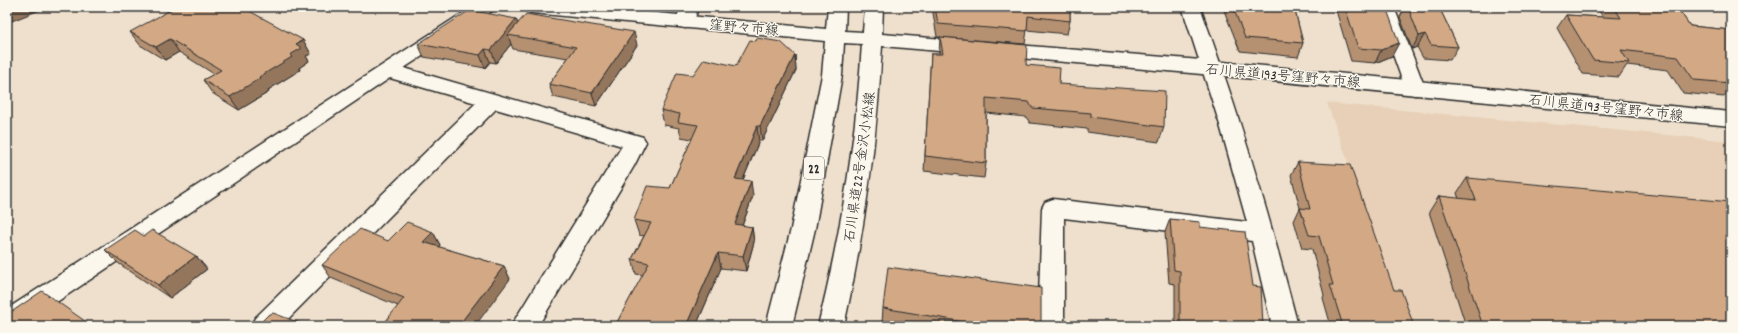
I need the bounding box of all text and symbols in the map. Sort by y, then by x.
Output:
street label: 窪野々市線 [708,16,780,42]
street label: 石川県道193号窪野々市線 [1204,60,1361,94]
street label: 石川県道22号金沢小松線 [840,91,881,244]
street label: 石川県道193号窪野々市線 [1527,91,1684,127]
road number: 22 [804,157,824,179]

